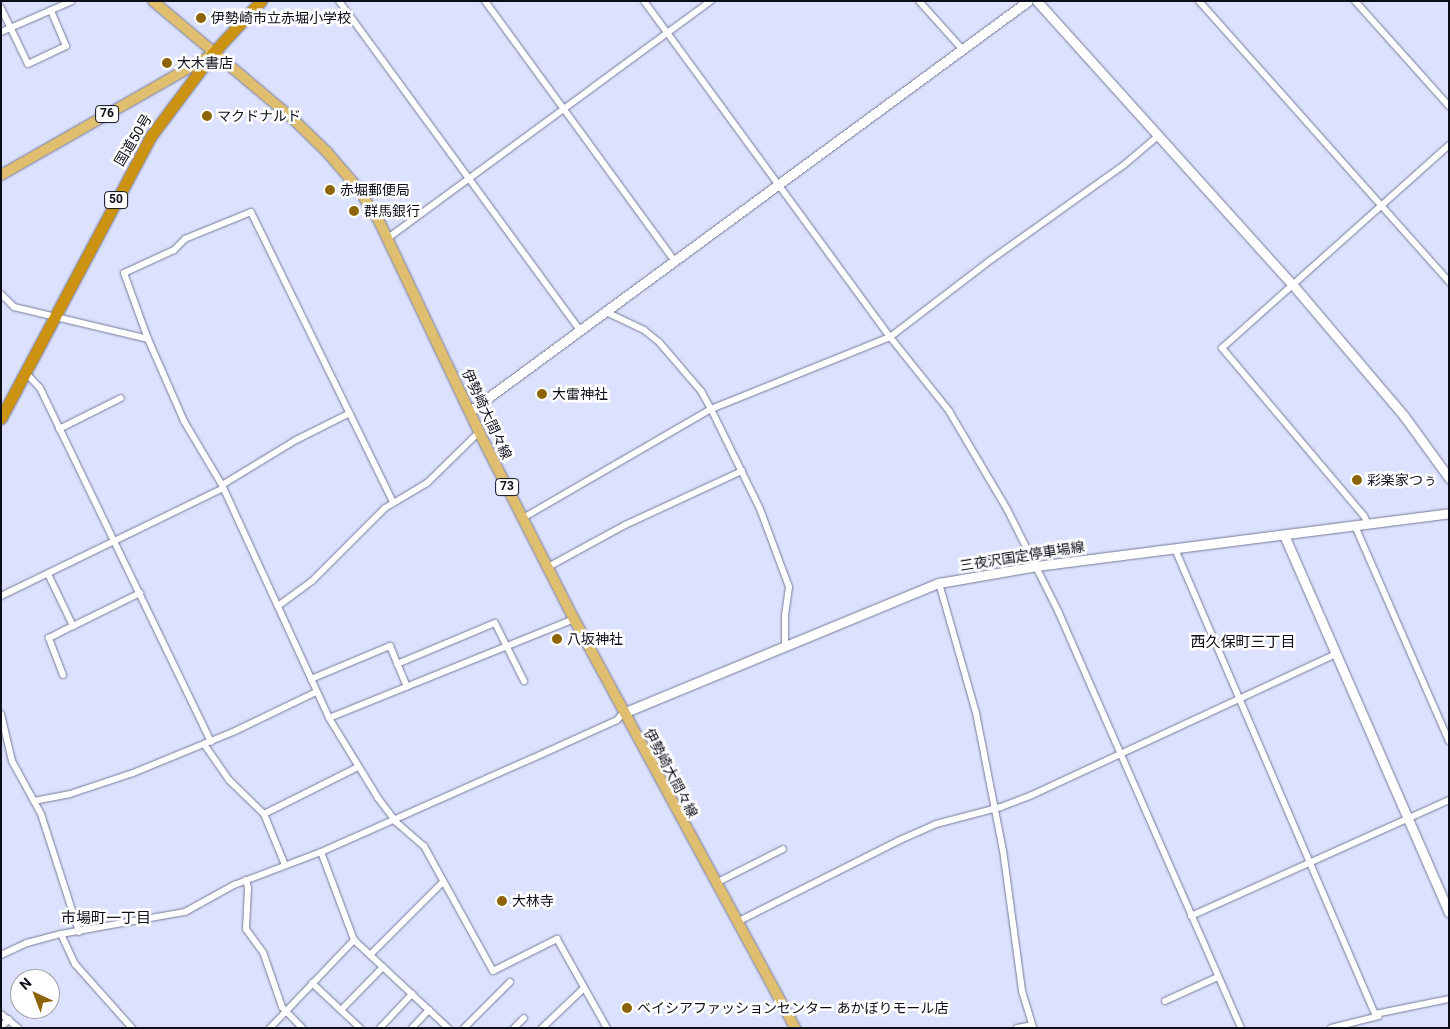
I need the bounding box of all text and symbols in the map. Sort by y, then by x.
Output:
place label: 伊勢崎市立赤堀小学校 [211,10,351,26]
marker: 伊勢崎市立赤堀小学校 [195,12,207,24]
place label: 大木書店 [177,55,233,71]
marker: 大木書店 [161,57,173,69]
road number: 76 [94,105,120,124]
place label: マクドナルド [217,108,301,124]
marker: マクドナルド [201,110,213,122]
street label: 国道50号 [111,111,155,169]
place label: 赤堀郵便局 [340,182,410,198]
marker: 赤堀郵便局 [324,184,336,196]
road number: 50 [104,190,128,210]
place label: 群馬銀行 [364,203,420,219]
marker: 群馬銀行 [348,205,360,217]
street label: 伊勢崎大間々線 [459,366,515,462]
place label: 大雷神社 [552,386,608,402]
marker: 大雷神社 [536,388,548,400]
place label: 彩楽家つぅ [1367,472,1437,488]
marker: 彩楽家つぅ [1351,474,1363,486]
road number: 73 [494,478,520,497]
street label: 三夜沢国定停車場線 [958,538,1086,574]
place label: 八坂神社 [567,631,623,647]
marker: 八坂神社 [551,633,563,645]
district label: 西久保町三丁目 [1191,634,1295,652]
street label: 伊勢崎大間々線 [641,726,701,820]
place label: 大林寺 [512,893,554,909]
marker: 大林寺 [496,895,508,907]
district label: 市場町一丁目 [61,910,151,928]
north arrow [10,969,60,1019]
text: N [16,975,35,993]
place label: ベイシアファッションセンター あかぼりモール店 [637,1000,948,1016]
marker: ベイシアファッションセンター あかぼりモール店 [621,1002,633,1014]

